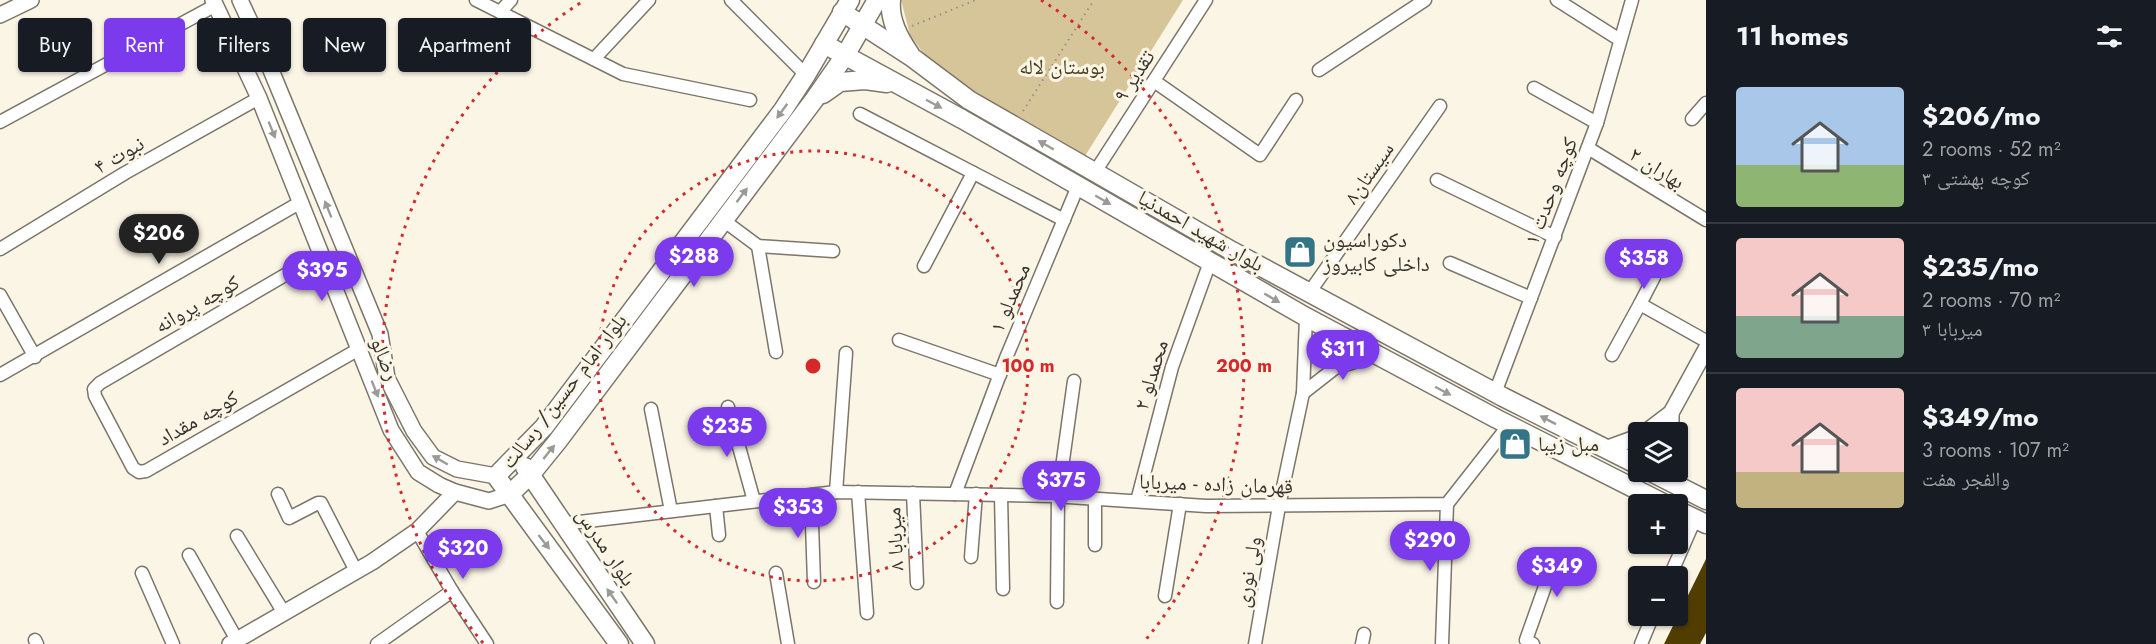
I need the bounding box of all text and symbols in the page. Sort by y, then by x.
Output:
text: 11 homes [1736,17,1848,55]
chip: Buy [18,18,92,72]
chip: Rent [104,18,185,72]
chip: Filters [197,18,291,72]
chip: New [303,18,386,72]
chip: Apartment [398,18,531,72]
icon: filters [2093,20,2126,53]
street label: ۹ تقدیر [1106,44,1162,108]
park label: بوستان لاله [1019,52,1105,82]
text: $206/mo [1922,97,2040,135]
one-way arrow [925,99,942,109]
one-way arrow [776,103,788,119]
icon: home [1784,111,1856,183]
one-way arrow [268,121,277,139]
street label: نبوت ۴ [88,129,150,181]
street label: کوچه وحدت ۱ [1517,133,1585,249]
text: 2 rooms · 52 m² [1922,135,2061,164]
street label: سیستان۸ [1337,136,1401,210]
one-way arrow [1038,139,1054,150]
street label: بهاران ۲ [1624,139,1690,197]
text: کوچه بهشتی ۳ [1922,164,2030,193]
street label: بلوار شهید احمدنیا [1132,183,1270,279]
one-way arrow [735,187,747,202]
one-way arrow [1095,195,1112,205]
one-way arrow [323,200,332,218]
pin: $206 [123,214,195,265]
text: $206 [133,219,185,248]
place label: دکوراسیون داخلی کابیروز [1322,225,1430,279]
shop icon: دکوراسیون داخلی کابیروز [1282,234,1318,270]
pin: $288 [658,237,730,288]
pin: $358 [1608,239,1680,290]
text: $288 [669,242,719,271]
text: $358 [1619,244,1669,273]
text: $235/mo [1922,248,2039,286]
pin: $395 [286,251,358,302]
text: $395 [296,256,348,285]
street label: محمدلو ۱ [982,259,1038,337]
icon: home [1784,262,1856,334]
street label: کوچه پروانه [149,268,245,340]
text: 2 rooms · 70 m² [1922,286,2060,315]
one-way arrow [1264,292,1280,303]
street label: بلوار امام حسین/ رسالت [494,307,634,475]
text: میربابا ۳ [1922,315,1983,344]
pin: $311 [1307,330,1379,381]
street label: رضالو [363,333,407,385]
text: $311 [1320,335,1366,364]
street label: محمدلو ۲ [1126,336,1176,414]
text: 100 m [1001,353,1055,379]
text: 200 m [1216,353,1272,379]
centre of rings [803,356,823,376]
one-way arrow [371,380,380,398]
street label: کوچه مقداد [152,383,244,453]
one-way arrow [1435,386,1452,396]
text: $349/mo [1922,398,2039,436]
pin: $235 [691,407,763,458]
text: $235 [702,412,752,441]
icon: home [1784,412,1856,484]
one-way arrow [1540,415,1557,425]
map controls [1628,422,1688,626]
button: layers [1628,422,1688,482]
shop icon: مبل زیبا [1497,426,1533,462]
place label: مبل زیبا [1538,429,1599,459]
text: 3 rooms · 107 m² [1922,436,2069,465]
one-way arrow [543,444,556,460]
one-way arrow [432,454,448,465]
pin: $375 [1025,461,1097,512]
text: والفجر هفت [1922,465,2010,494]
text: $375 [1036,466,1086,495]
street label: قهرمان زاده - میربابا [1139,466,1293,502]
pin: $353 [762,488,834,539]
text: $353 [773,493,823,522]
button: + [1628,494,1688,554]
street label: بلوار مدرس [569,502,643,592]
street label: میربابا ۸ [878,506,912,572]
pin: $290 [1394,521,1466,572]
text: $290 [1404,526,1456,555]
pin: $320 [427,529,499,580]
text: $320 [437,534,489,563]
one-way arrow [537,534,549,549]
street label: ولی نوری [1227,534,1269,610]
pin: $349 [1521,547,1593,598]
text: $349 [1531,552,1583,581]
button: − [1628,566,1688,626]
one-way arrow [607,588,618,604]

